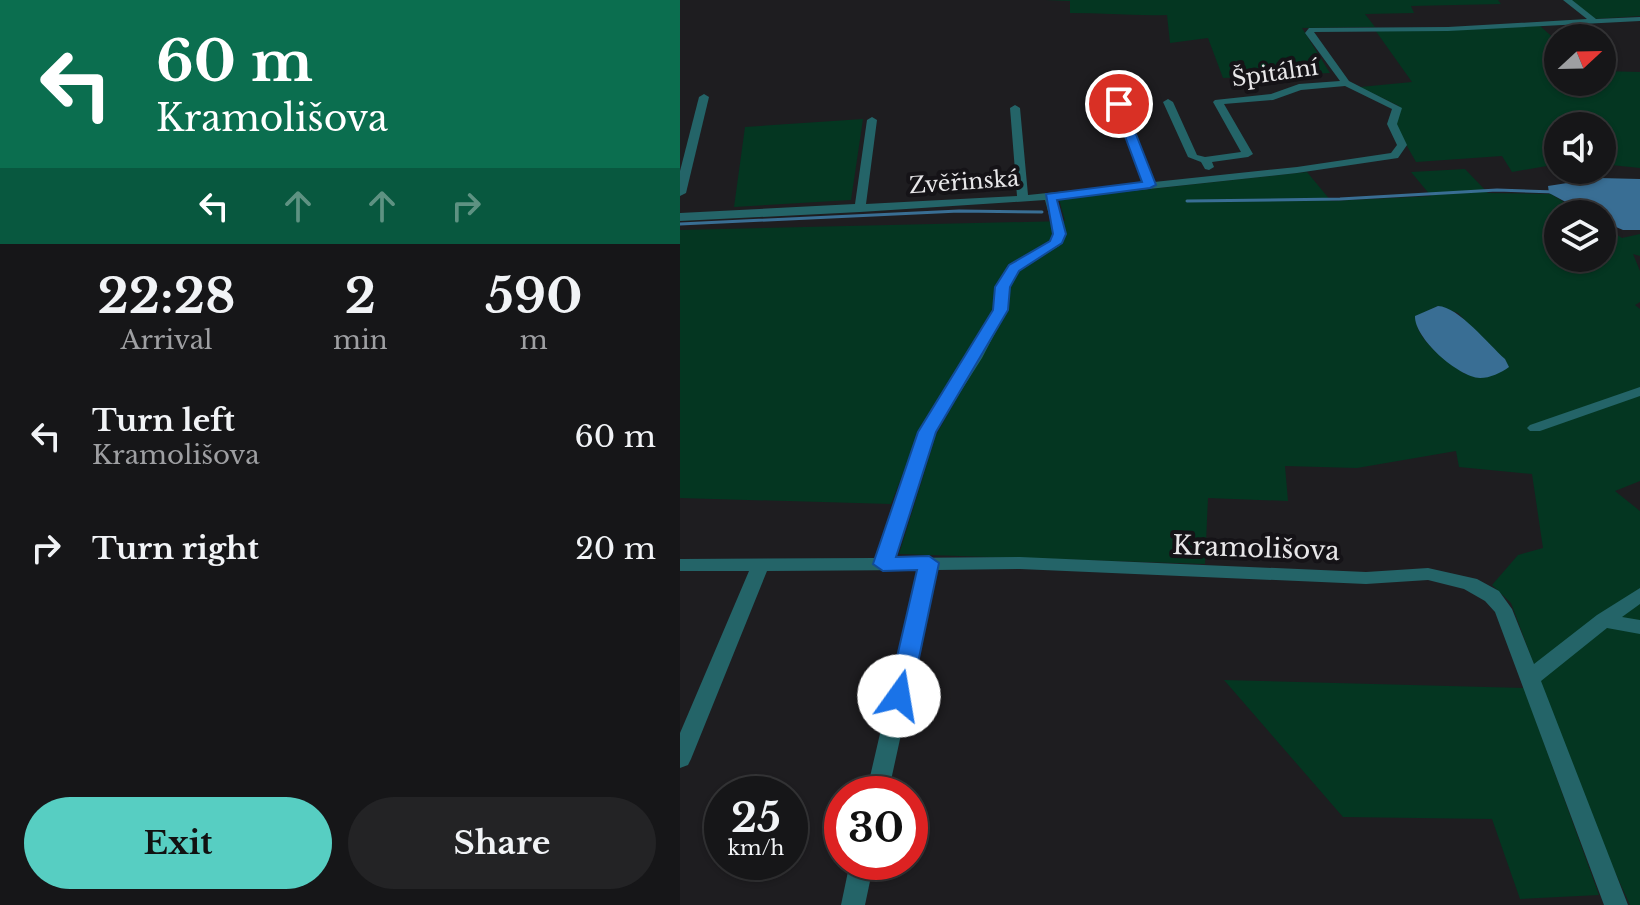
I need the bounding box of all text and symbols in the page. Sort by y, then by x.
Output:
north arrow [1544,24,1616,96]
map controls [1544,24,1616,272]
text: 60 m [156,27,313,96]
icon: left [24,32,128,136]
street label: Špitální [1230,53,1320,92]
pin [1085,70,1153,138]
icon: arrive [1097,82,1141,126]
text: Kramolišova [156,96,388,141]
button: sound [1544,112,1616,184]
street label: Zvěřinská [908,165,1021,199]
icon: left [192,184,236,228]
icon: ahead [276,184,320,228]
icon: ahead [360,184,404,228]
icon: right [444,184,488,228]
button: layers [1544,200,1616,272]
text: 22:28 [98,266,235,326]
text: 2 [345,266,376,326]
text: 590 [485,266,582,326]
text: Arrival [120,324,213,356]
text: min [333,324,388,356]
text: m [520,324,548,356]
text: Turn left [92,402,235,439]
icon: left [24,414,68,458]
text: 60 m [574,418,656,455]
text: Kramolišova [92,439,260,471]
icon: right [24,526,68,570]
street label: Kramolišova [1172,529,1341,567]
text: Turn right [92,530,259,567]
text: 20 m [575,530,656,567]
position arrow [857,654,941,738]
speed limit sign: 30 [824,776,928,880]
text: 25 [731,793,781,843]
button: Exit [24,797,332,889]
button: Share [348,797,656,889]
text: km/h [728,836,784,860]

